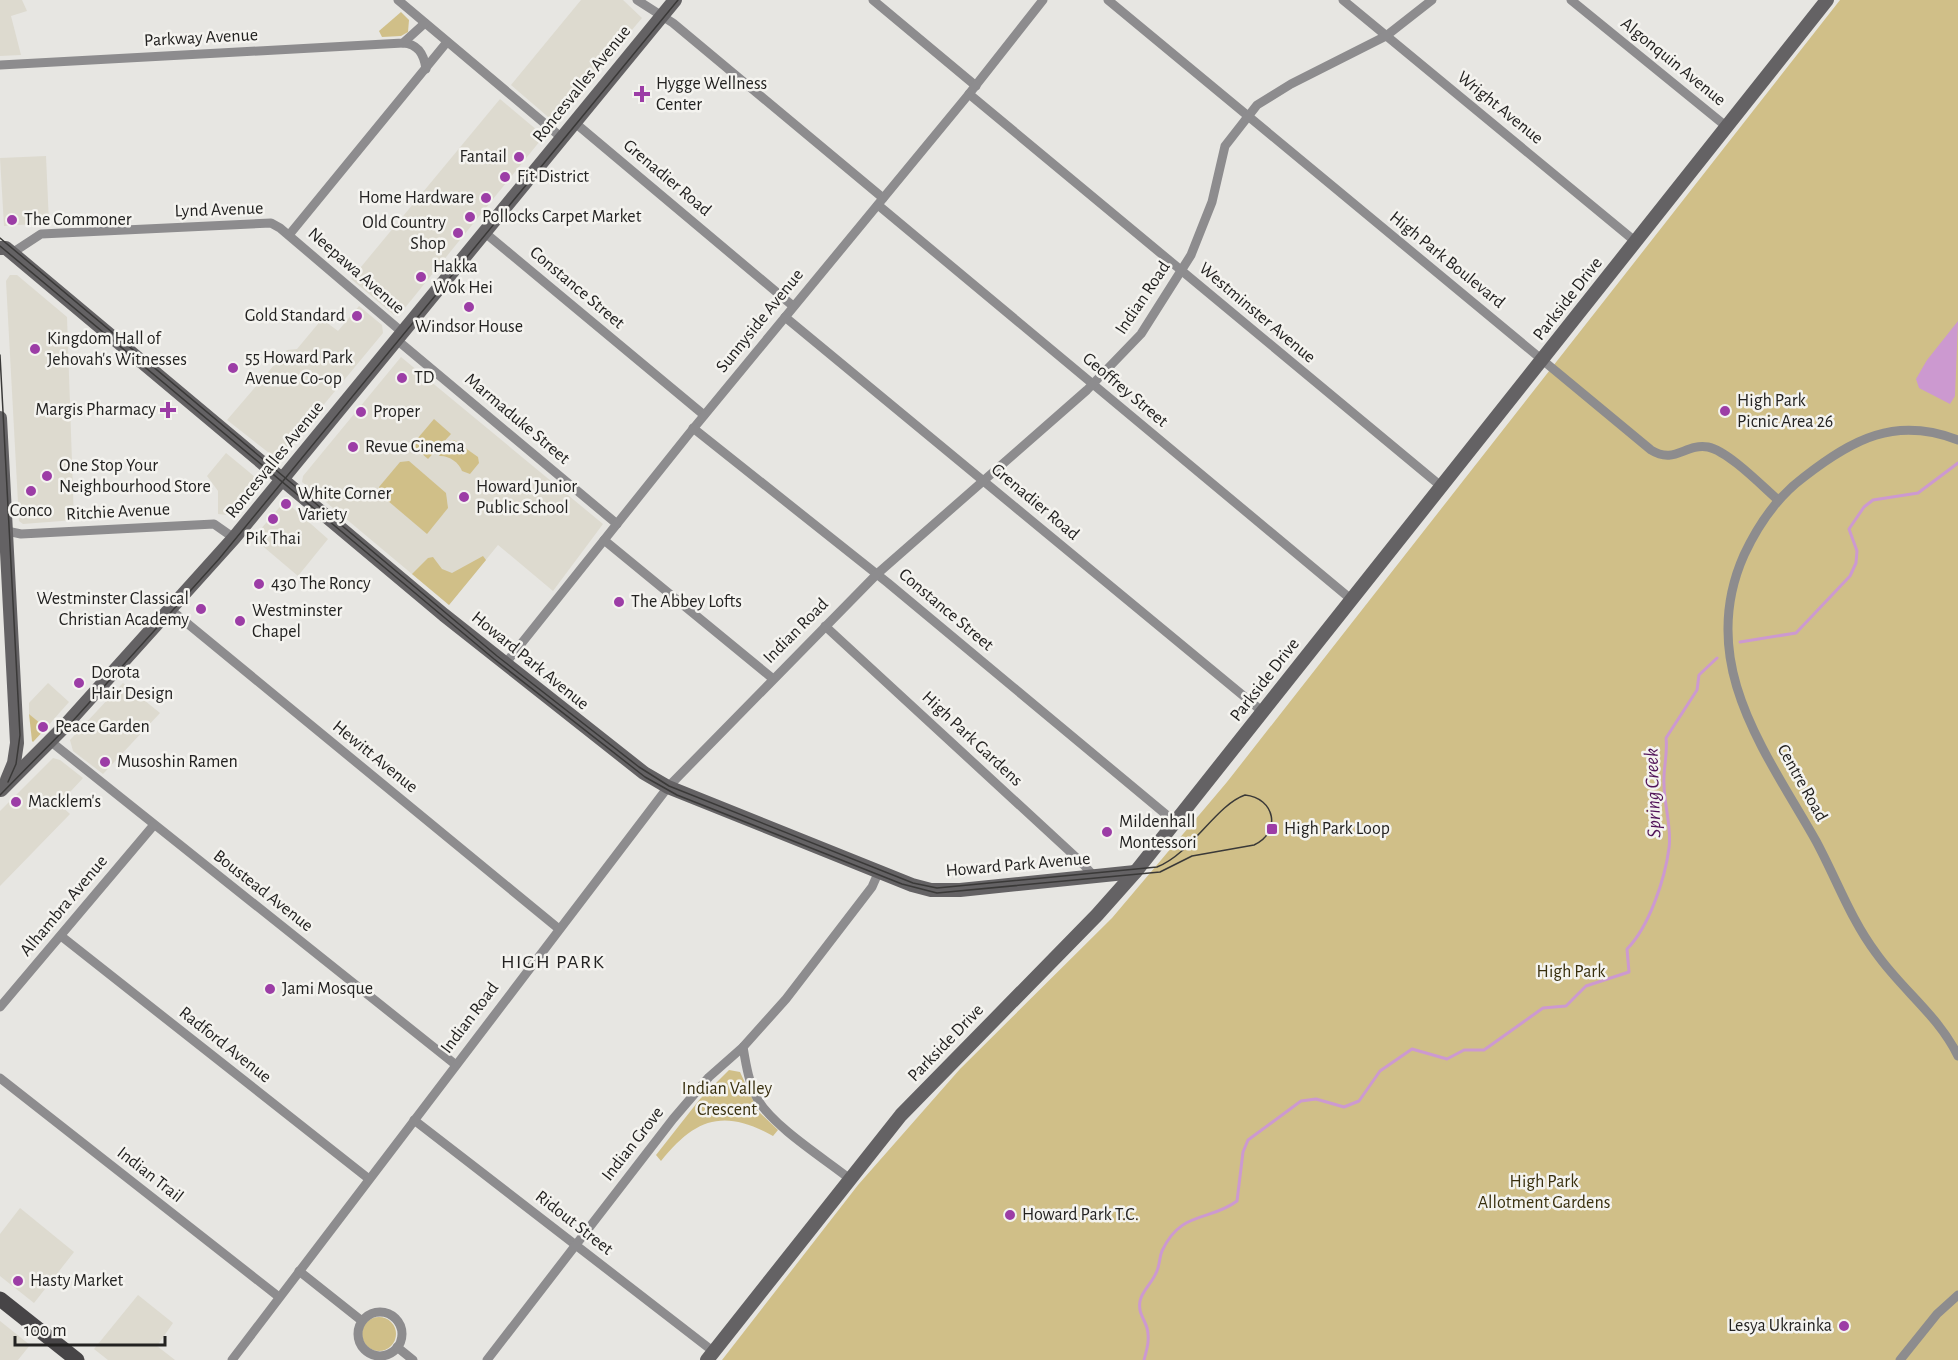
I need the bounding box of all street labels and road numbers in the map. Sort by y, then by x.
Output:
street label: Algonquin Avenue [1617,14,1729,110]
street label: Roncesvalles Avenue [530,22,634,146]
street label: Parkway Avenue [144,26,258,50]
street label: Wright Avenue [1454,68,1546,148]
street label: Grenadier Road [620,136,714,220]
street label: Lynd Avenue [174,199,264,221]
street label: High Park Boulevard [1386,208,1508,312]
street label: Neepawa Avenue [304,224,408,318]
street label: Constance Street [526,243,628,333]
street label: Parkside Drive [1530,254,1606,344]
street label: Indian Road [1112,258,1174,338]
street label: Westminster Avenue [1195,259,1319,367]
street label: Sunnyside Avenue [713,266,807,376]
street label: Geoffrey Street [1079,349,1171,431]
street label: Marmaduke Street [461,370,573,468]
street label: Roncesvalles Avenue [223,398,327,522]
street label: Grenadier Road [988,460,1082,544]
street label: Ritchie Avenue [65,500,171,524]
street label: Constance Street [895,565,997,655]
street label: Indian Road [760,595,832,667]
street label: Howard Park Avenue [468,608,592,714]
street label: Parkside Drive [1227,635,1303,725]
street label: High Park Gardens [918,688,1026,790]
street label: Hewitt Avenue [329,717,421,797]
street label: Centre Road [1773,741,1831,825]
street label: Boustead Avenue [210,847,316,935]
street label: Howard Park Avenue [945,850,1091,880]
street label: Alhambra Avenue [17,852,111,960]
street label: Indian Road [438,979,502,1057]
street label: Parkside Drive [905,1001,987,1085]
street label: Radford Avenue [175,1004,275,1086]
street label: Indian Grove [599,1104,667,1184]
street label: Indian Trail [114,1144,186,1206]
street label: Ridout Street [532,1187,616,1259]

